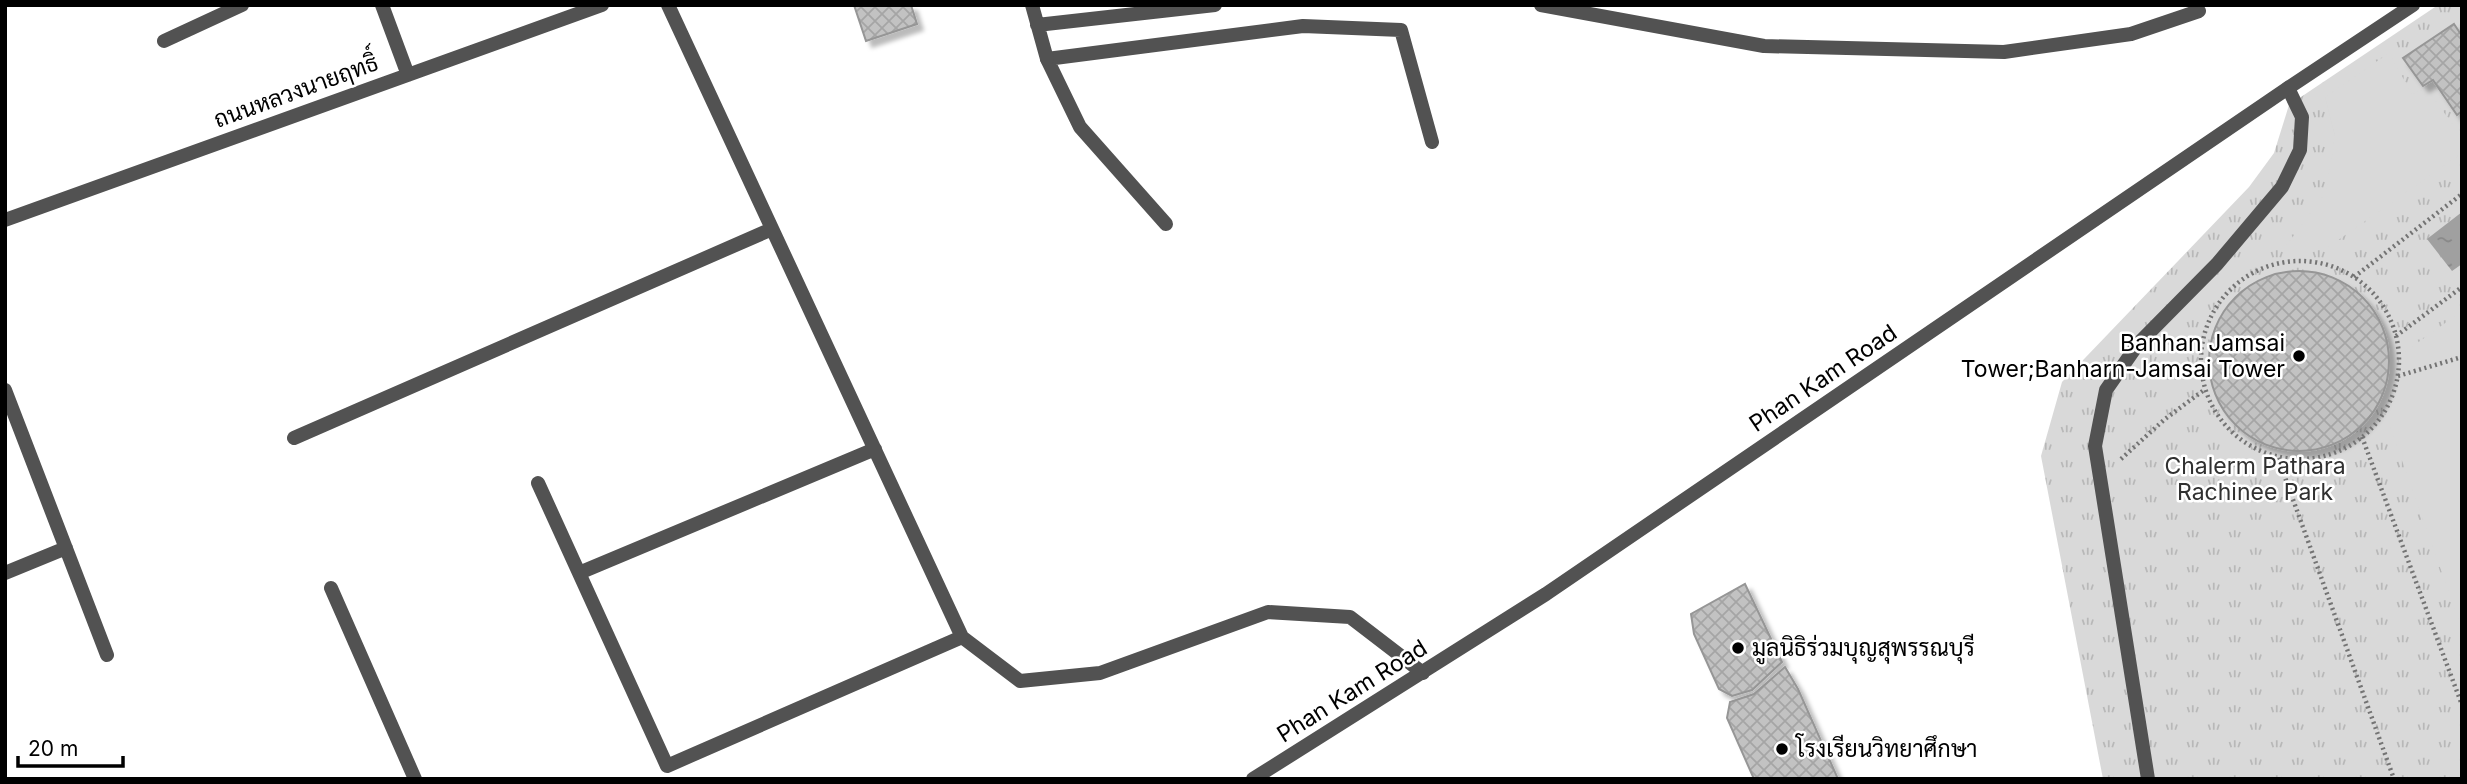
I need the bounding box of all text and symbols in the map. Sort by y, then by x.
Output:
street label: ถนนหลวงนายฤทธิ์ [207,41,382,134]
street label: Phan Kam Road [1744,318,1902,438]
place label: Banhan Jamsai Tower;Banharn-Jamsai Tower [1961,329,2285,383]
marker: Banhan Jamsai Tower;Banharn-Jamsai Tower [2291,348,2307,364]
park label: Chalerm Pathara Rachinee Park [2164,452,2346,506]
place label: มูลนิธิร่วมบุญสุพรรณบุรี [1752,633,1975,665]
street label: Phan Kam Road [1272,634,1432,748]
marker: มูลนิธิร่วมบุญสุพรรณบุรี [1730,640,1746,656]
scale bar [18,724,122,768]
place label: โรงเรียนวิทยาศึกษา [1794,733,1977,763]
text: 20 m [28,736,78,761]
marker: โรงเรียนวิทยาศึกษา [1774,741,1790,757]

